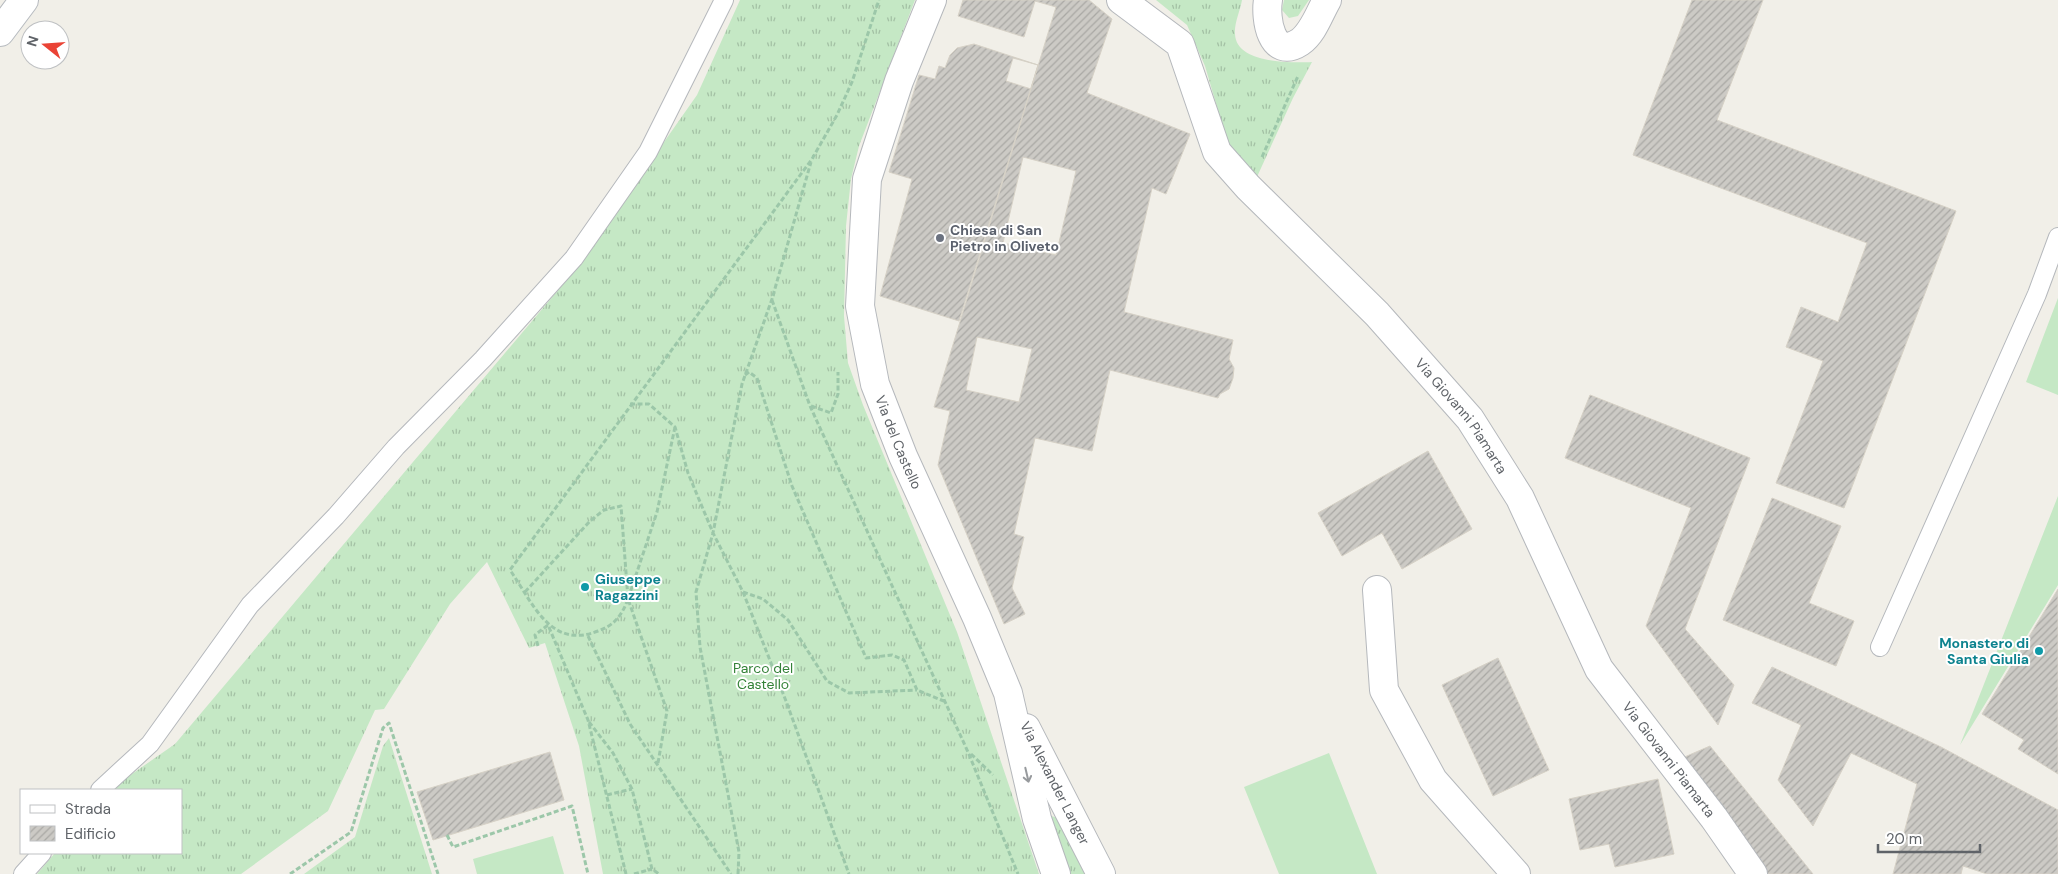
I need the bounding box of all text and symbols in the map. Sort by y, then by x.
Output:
north arrow [20,20,70,70]
text: N [22,34,43,49]
place label: Chiesa di San Pietro in Oliveto [950,221,1059,255]
marker: Chiesa di San Pietro in Oliveto [934,232,946,244]
street label: Via Giovanni Piamarta [1411,354,1511,477]
street label: Via del Castello [871,393,926,492]
place label: Giuseppe Ragazzini [595,570,661,604]
marker: Giuseppe Ragazzini [579,581,591,593]
place label: Monastero di Santa Giulia [1939,634,2029,668]
marker: Monastero di Santa Giulia [2033,645,2045,657]
park label: Parco del Castello [733,659,793,693]
street label: Via Giovanni Piamarta [1619,698,1719,821]
street label: Via Alexander Langer [1016,718,1094,848]
one-way arrow [1023,766,1032,782]
legend [20,789,182,854]
text: Strada [65,799,111,819]
scale bar [1878,822,1980,854]
text: Edificio [65,824,116,844]
text: 20 m [1886,829,1922,849]

